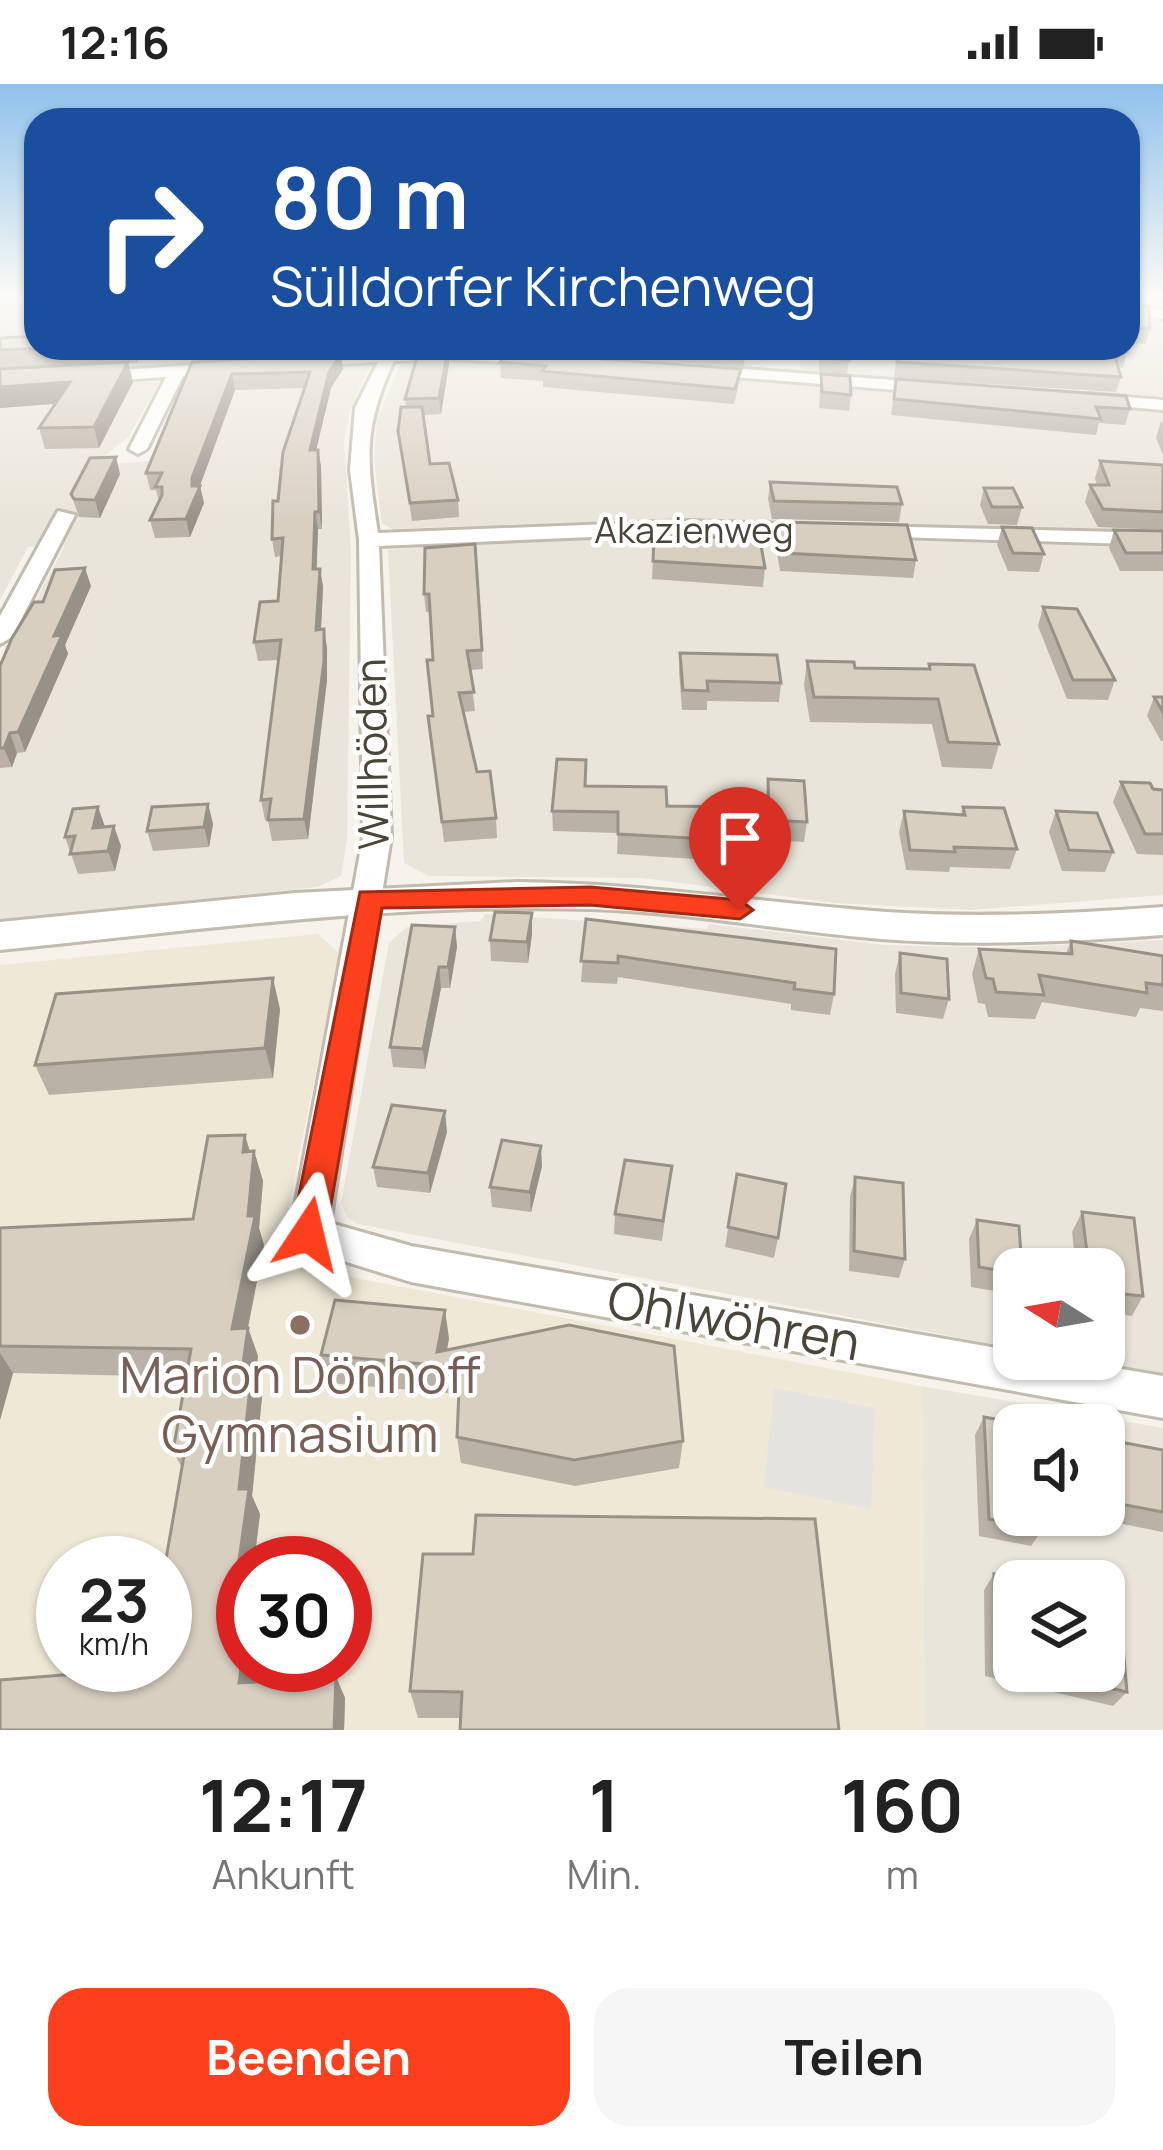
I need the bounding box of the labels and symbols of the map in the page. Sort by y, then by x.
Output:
street label: Akazienweg [594,505,794,554]
street label: Willhöden [340,658,402,850]
pin [689,787,791,910]
position arrow [245,1171,371,1297]
north arrow [993,1248,1125,1380]
street label: Ohlwöhren [603,1263,866,1376]
marker: Marion Dönhoff Gymnasium [287,1312,313,1338]
place label: Marion Dönhoff Gymnasium [119,1339,481,1467]
speed limit sign: 30 [216,1536,372,1692]

